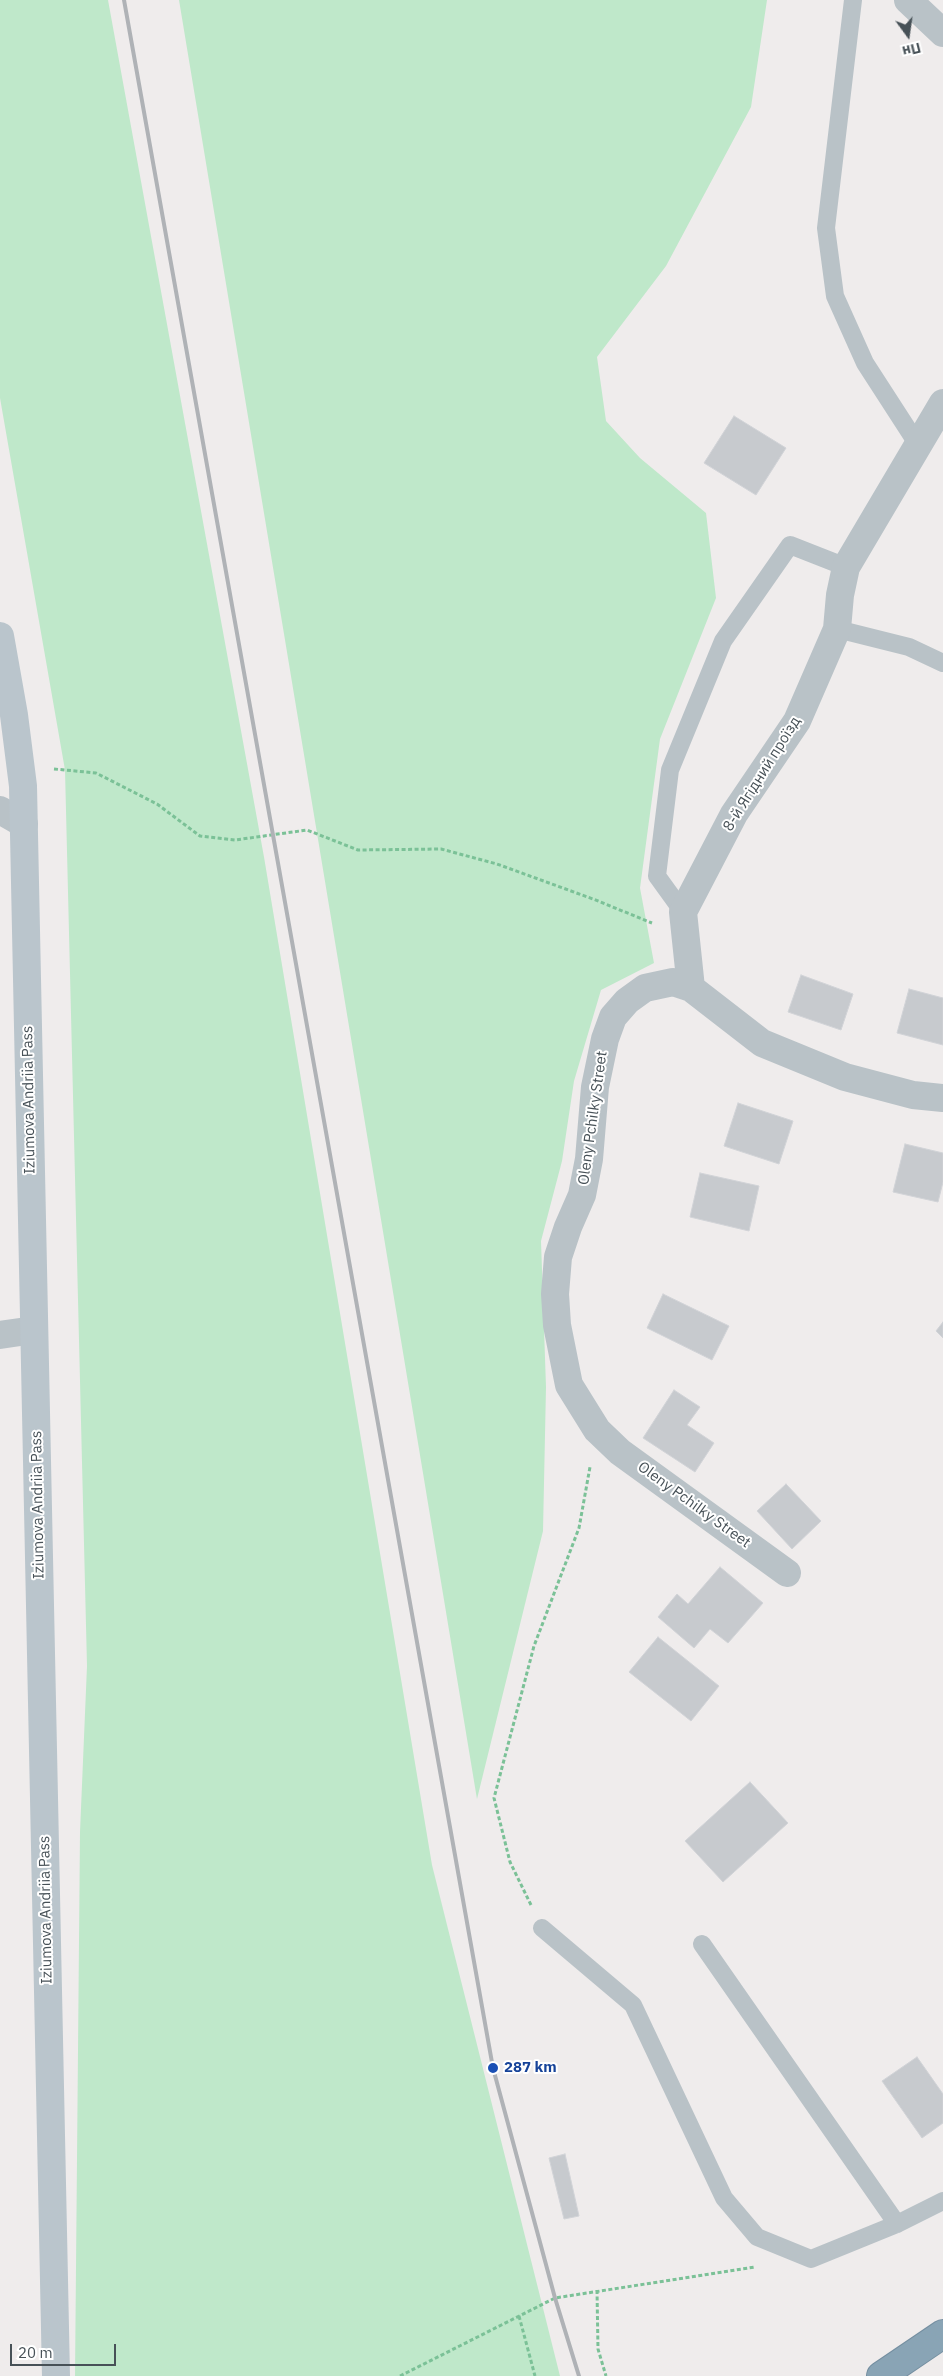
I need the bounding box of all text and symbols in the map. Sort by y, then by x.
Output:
north arrow [883,10,933,60]
text: Пн [900,39,923,61]
street label: 8-й Ягідний проїзд [719,713,805,835]
street label: Iziumova Andriia Pass [19,1026,39,1174]
street label: Oleny Pchilky Street [575,1050,611,1186]
street label: Iziumova Andriia Pass [28,1431,48,1579]
street label: Oleny Pchilky Street [634,1458,754,1552]
street label: Iziumova Andriia Pass [36,1836,56,1984]
place label: 287 km [504,2059,557,2077]
marker: 287 km [486,2061,500,2075]
scale bar [12,2334,119,2366]
text: 20 m [18,2343,53,2362]

